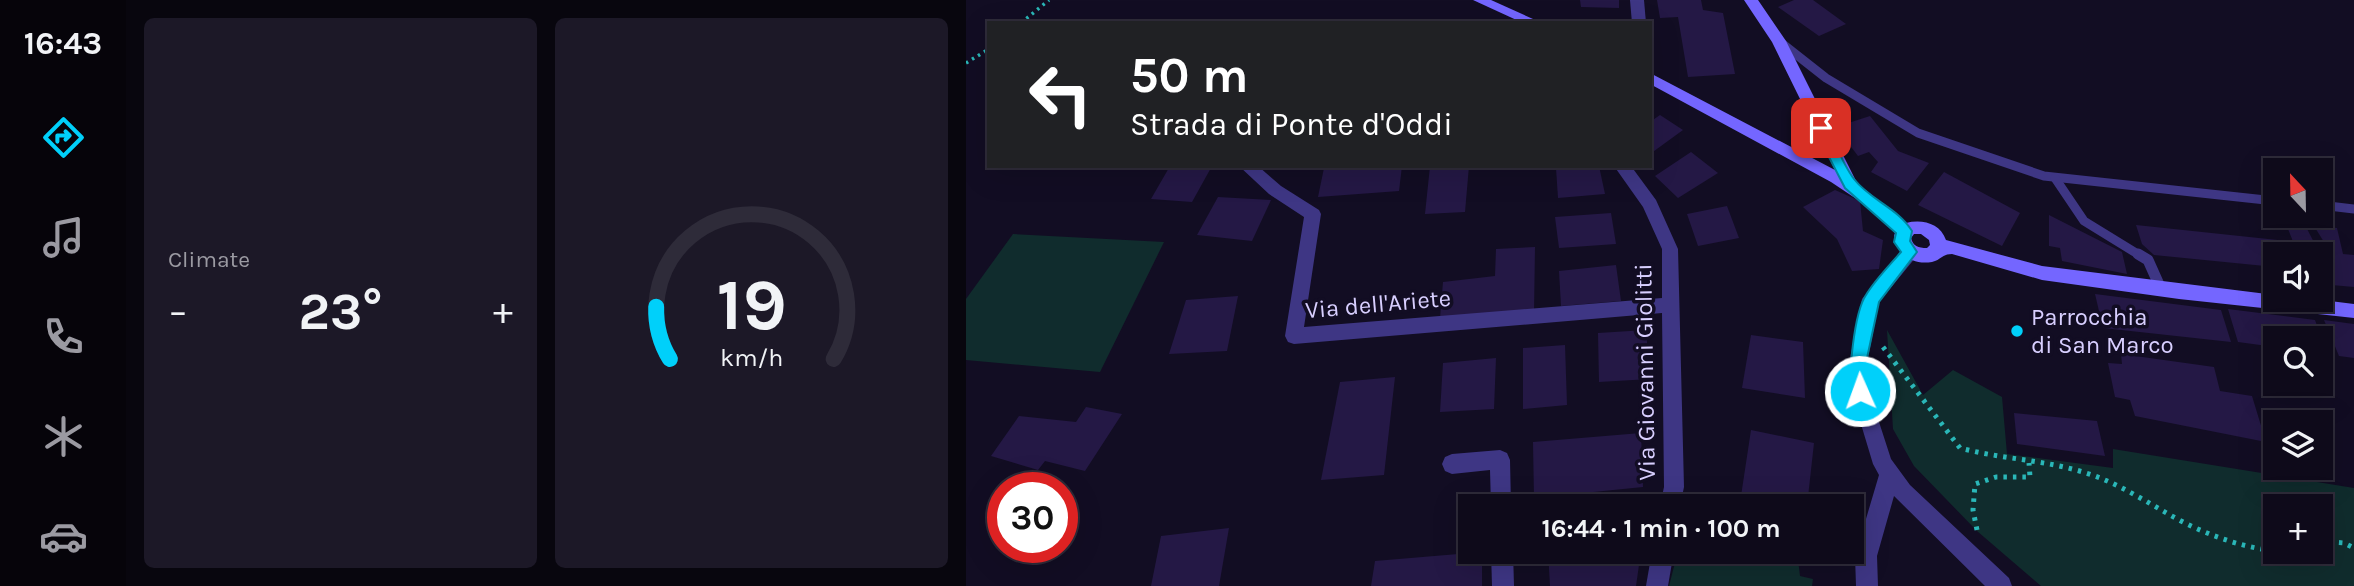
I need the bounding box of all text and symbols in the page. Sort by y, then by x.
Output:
text: 16:43 [24,25,102,62]
text: 50 m [1130,47,1248,104]
icon: left [1015,49,1106,140]
pin [1791,98,1851,158]
text: Strada di Ponte d'Oddi [1130,106,1453,143]
icon: arrive [1802,109,1840,147]
icon: directions [39,113,88,162]
north arrow [2263,158,2333,228]
map controls [2263,158,2333,564]
icon: music [39,213,88,262]
button: sound [2263,242,2333,312]
text: Climate [168,246,250,273]
text: 19 [716,262,787,347]
street label: Via Giovanni Giolitti [1629,263,1661,481]
text: 23° [298,281,383,342]
street label: Via dell'Ariete [1304,284,1452,324]
text: − [168,289,188,334]
text: + [493,289,513,334]
place label: Parrocchia di San Marco [2031,303,2174,359]
icon: phone [39,312,88,361]
marker: Parrocchia di San Marco [2009,323,2025,339]
button: search [2263,326,2333,396]
text: km/h [720,343,783,372]
position arrow [1823,354,1897,428]
button: layers [2263,410,2333,480]
icon: climate [39,412,88,461]
speed limit sign: 30 [987,472,1078,563]
button: + [2263,494,2333,564]
icon: car [39,512,88,561]
text: 16:44 · 1 min · 100 m [1541,513,1781,544]

